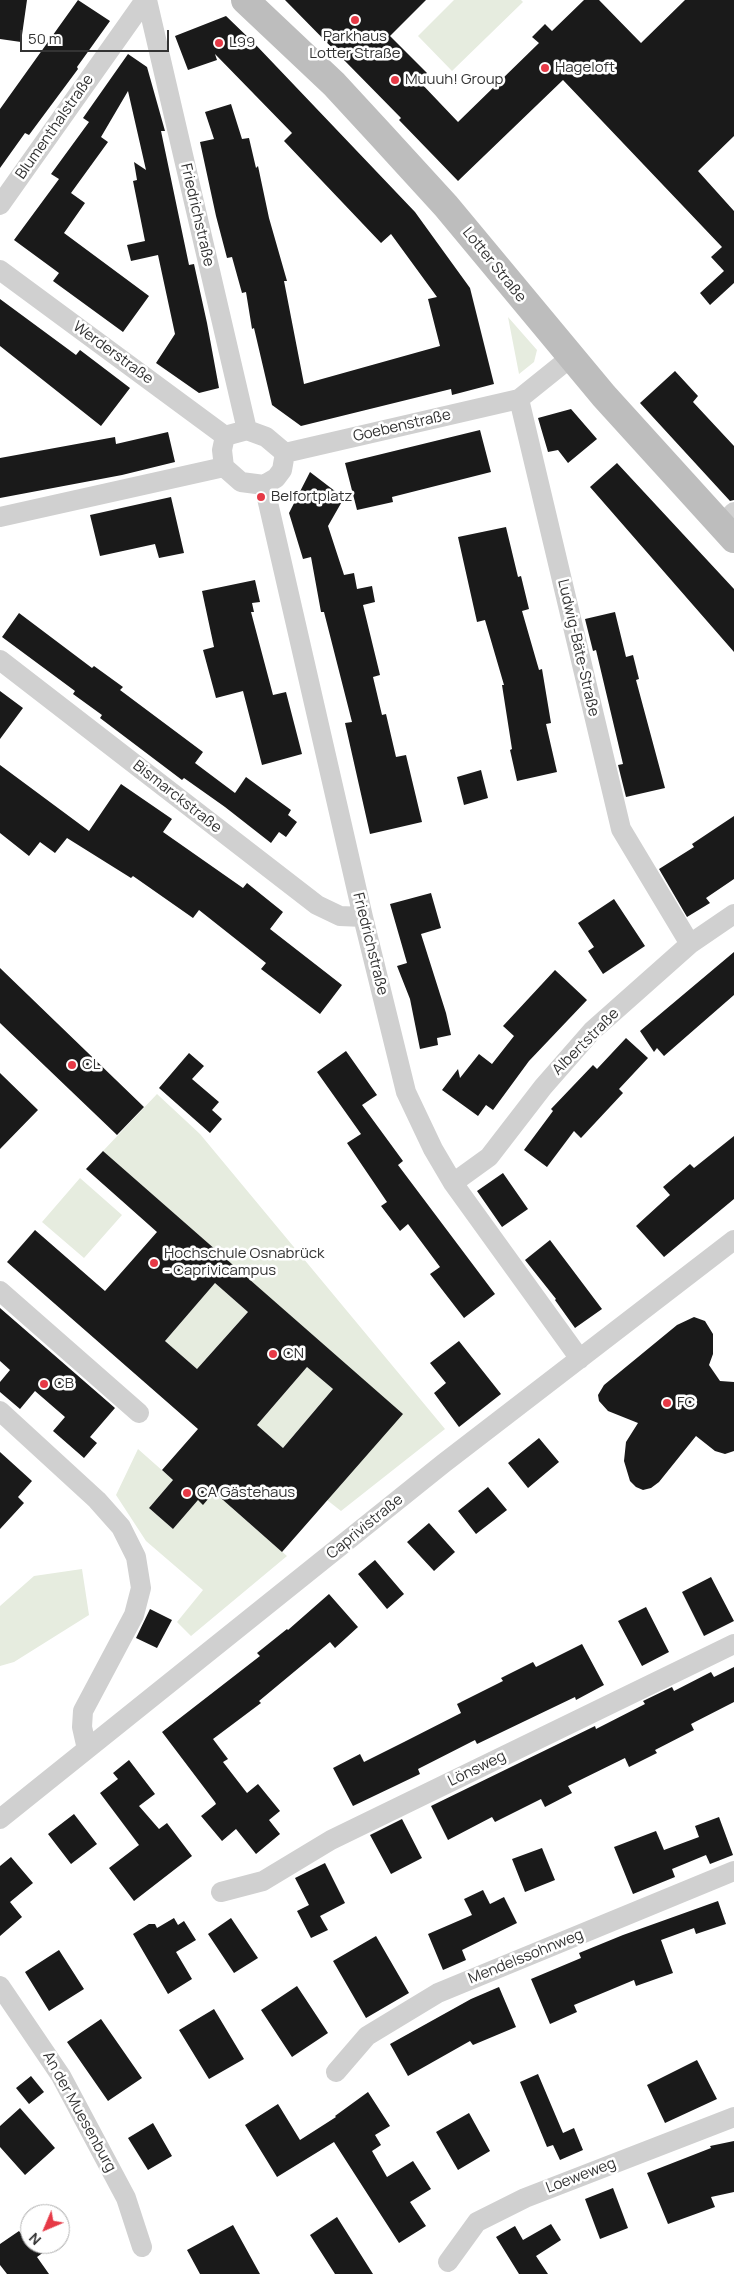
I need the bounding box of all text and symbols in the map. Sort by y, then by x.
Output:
marker: Parkhaus Lotter Straße [349,14,361,26]
scale bar [22,20,171,52]
text: 50 m [28,28,62,49]
place label: Parkhaus Lotter Straße [309,28,401,63]
place label: L99 [229,34,255,52]
marker: L99 [213,37,225,49]
place label: Hageloft [555,59,615,77]
marker: Hageloft [539,62,551,74]
street label: Blumenthalstraße [12,71,98,183]
place label: Muuuh! Group [405,71,503,89]
marker: Muuuh! Group [389,74,401,86]
street label: Friedrichstraße [176,162,218,268]
street label: Lotter Straße [458,224,530,306]
street label: Werderstraße [69,318,157,388]
street label: Goebenstraße [351,406,453,446]
place label: Belfortplatz [271,488,352,506]
marker: Belfortplatz [255,491,267,503]
street label: Ludwig-Bäte-Straße [553,578,603,718]
street label: Bismarckstraße [129,757,225,837]
street label: Friedrichstraße [349,891,391,997]
street label: Albertstraße [549,1005,623,1079]
place label: CL [82,1056,100,1074]
marker: CL [66,1059,78,1071]
place label: Hochschule Osnabrück - Caprivicampus [164,1245,325,1280]
marker: Hochschule Osnabrück - Caprivicampus [148,1257,160,1269]
place label: CN [283,1345,304,1363]
marker: CN [267,1348,279,1360]
place label: CB [54,1375,74,1393]
marker: CB [38,1378,50,1390]
place label: FC [677,1394,695,1412]
marker: FC [661,1397,673,1409]
place label: CA Gästehaus [197,1484,295,1502]
marker: CA Gästehaus [181,1487,193,1499]
street label: Caprivistraße [323,1491,407,1563]
street label: Lönsweg [445,1747,509,1791]
street label: Mendelssohnweg [466,1926,586,1988]
street label: An der Muesenburg [38,2049,120,2175]
street label: Loeweweg [543,2154,619,2198]
north arrow [20,2204,70,2254]
text: N [24,2229,45,2250]

